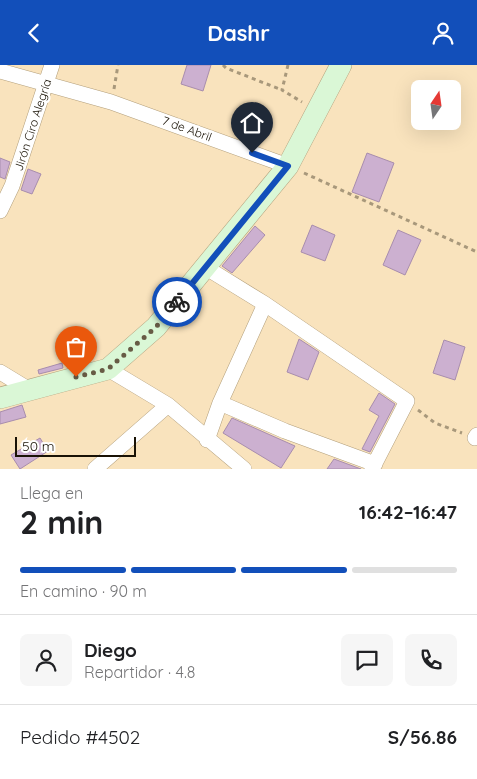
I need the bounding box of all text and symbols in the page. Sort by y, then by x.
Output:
icon: back [20,19,48,47]
text: Dashr [207,19,270,47]
icon: person [429,19,457,47]
street label: Jirón Ciro Alegría [11,77,54,173]
north arrow [411,80,461,130]
map controls [411,80,461,130]
pin [231,102,273,153]
icon: home [238,109,266,137]
street label: 7 de Abril [160,113,214,144]
courier [152,277,202,327]
icon: bike [163,288,191,316]
pin [55,326,97,377]
icon: bag [62,333,90,361]
scale bar [15,434,136,457]
text: 50 m [22,437,55,455]
text: Llega en [20,483,83,503]
text: 16:42–16:47 [359,500,457,524]
text: 2 min [20,502,103,542]
text: En camino · 90 m [20,581,147,601]
button: person [20,634,72,686]
button: chat [341,634,393,686]
button: phone [405,634,457,686]
text: Diego [84,638,137,662]
text: Repartidor · 4.8 [84,662,195,682]
text: Pedido #4502 [20,725,140,749]
text: S/56.86 [388,725,457,749]

